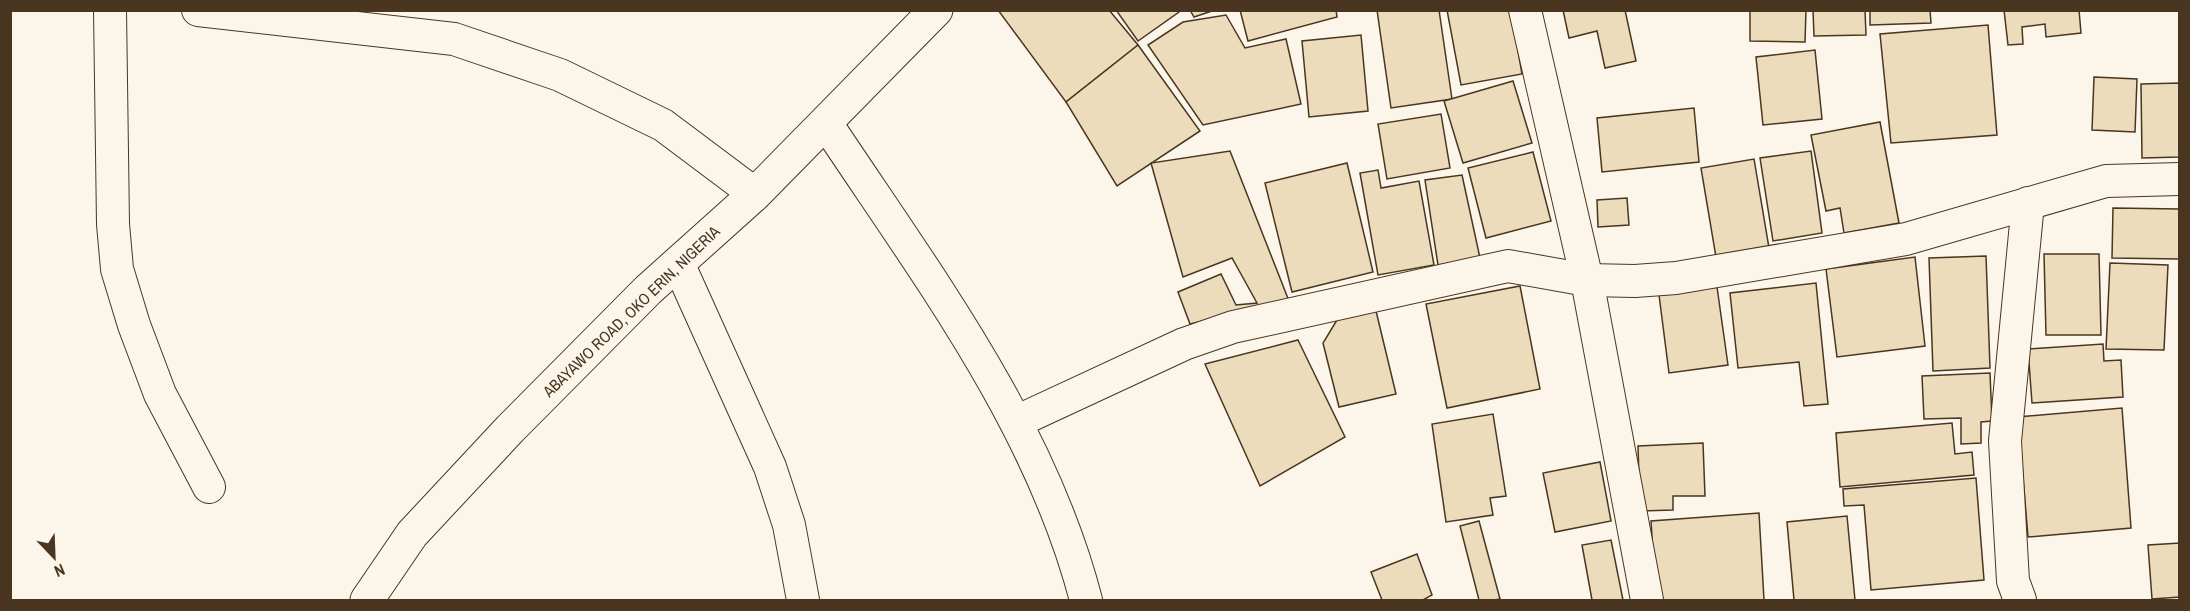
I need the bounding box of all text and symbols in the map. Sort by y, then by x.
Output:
street label: ABAYAWO ROAD, OKO ERIN, NIGERIA [537,220,724,402]
north arrow [24,527,84,587]
text: N [51,559,69,583]

